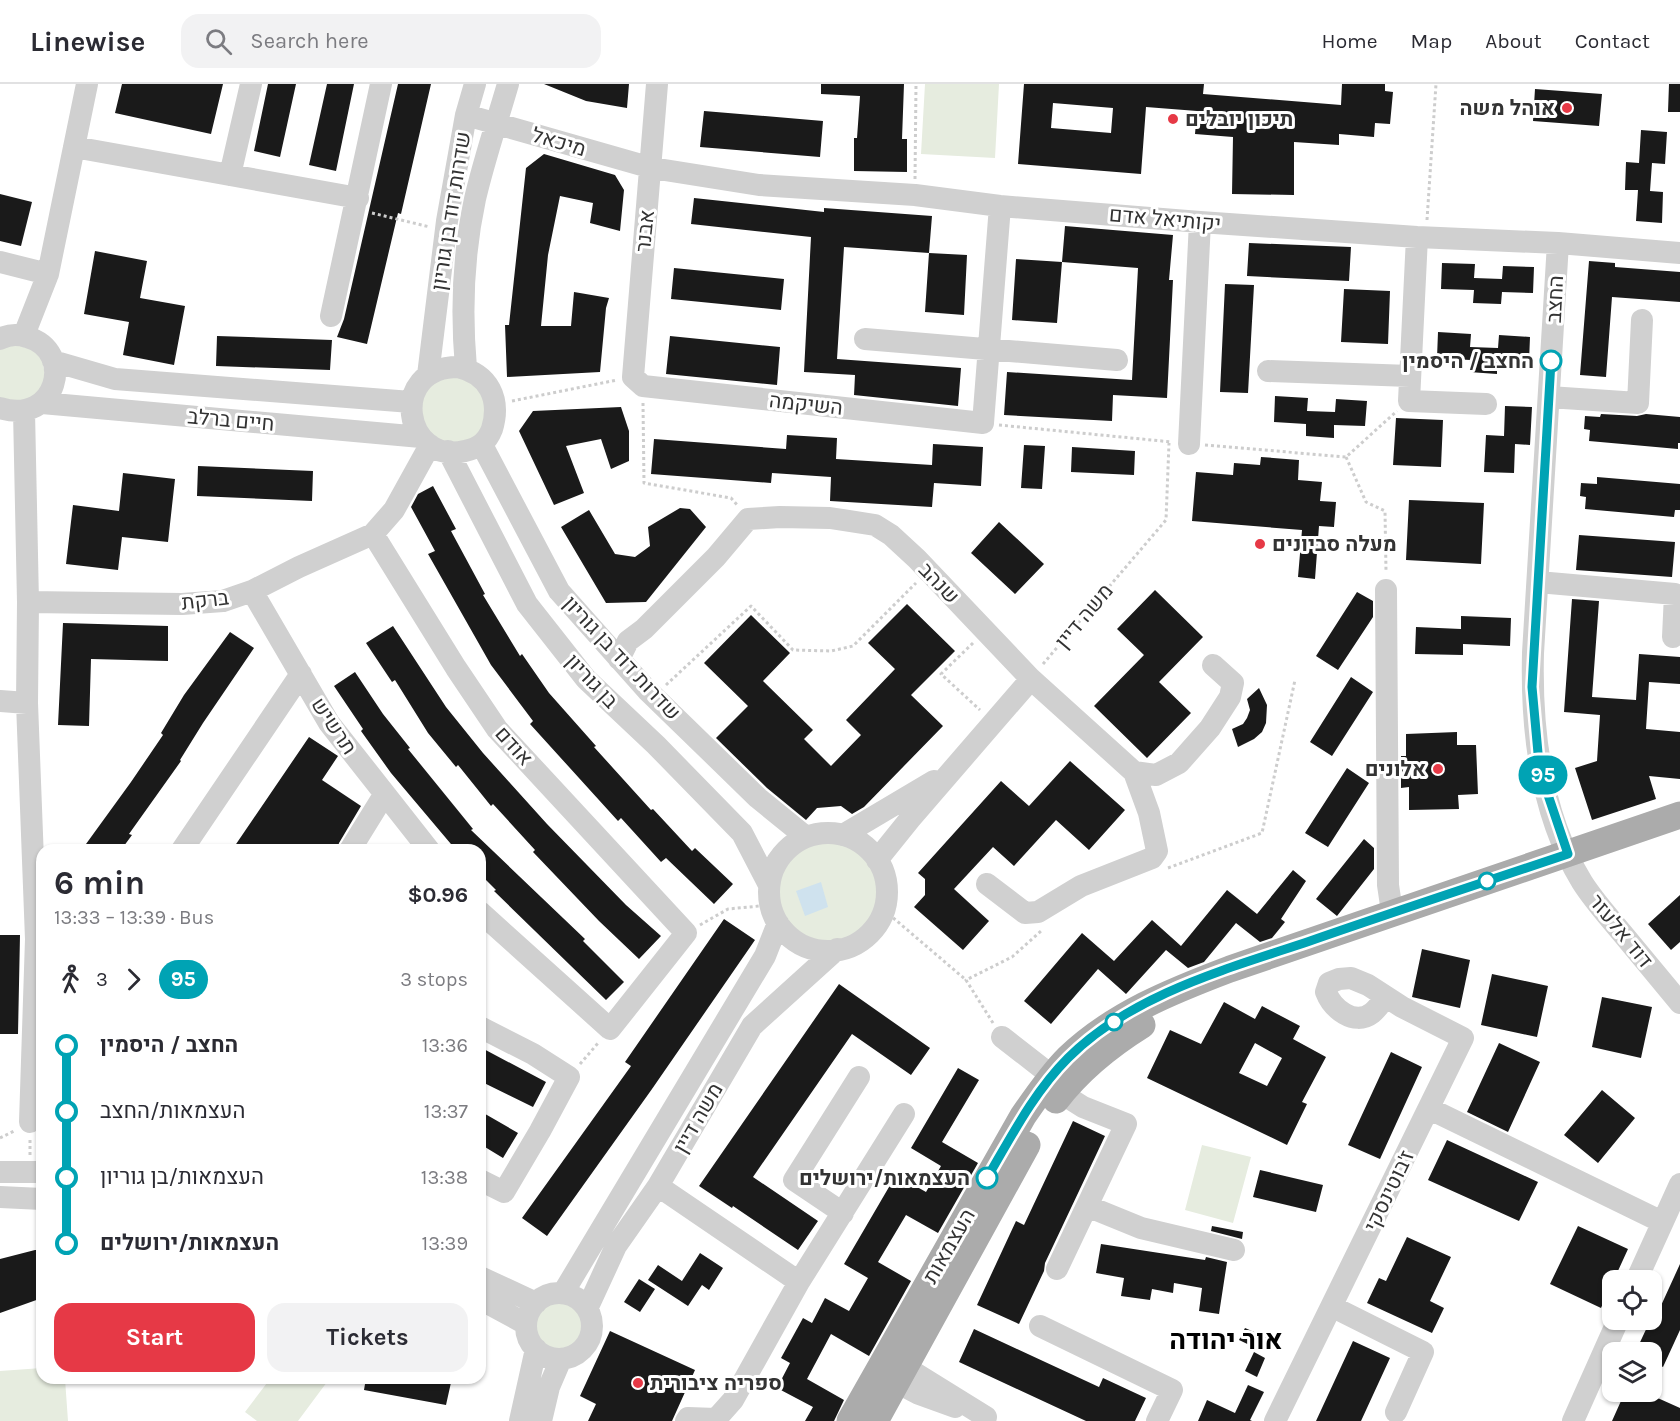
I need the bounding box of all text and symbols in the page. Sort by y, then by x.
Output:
search box [181,14,601,68]
text: Linewise [30,25,145,58]
icon: search [202,25,235,58]
text: Search here [250,28,369,54]
text: Home [1322,29,1378,53]
text: Map [1411,29,1452,53]
text: About [1485,29,1542,53]
text: Contact [1575,29,1650,53]
place label: אוהל משה [1460,96,1555,120]
marker: אוהל משה [1560,101,1574,115]
place label: תיכון יובלים [1185,107,1293,131]
marker: תיכון יובלים [1166,112,1180,126]
street label: מיכאל [529,123,589,161]
street label: שדרות דוד בן גוריון [427,130,475,292]
street label: יקותיאל אדם [1108,202,1222,236]
street label: אבנר [631,209,659,253]
street label: החצב [1542,275,1568,323]
place label: החצב / היסמין [1402,349,1534,373]
marker: החצב / היסמין [1540,350,1562,372]
street label: השיקמה [768,388,844,420]
street label: חיים ברלב [187,404,275,436]
place label: מעלה סביונים [1272,532,1397,556]
marker: מעלה סביונים [1253,537,1267,551]
street label: שנהב [914,558,964,608]
street label: משה דיין [1050,579,1118,653]
street label: ברקת [180,585,230,615]
street label: שדרות דוד בן גוריון [558,591,686,725]
street label: בן גוריון [561,649,623,713]
street label: תרשיש [306,693,362,759]
street label: אודם [490,722,538,770]
line badge: 95 [1516,756,1570,794]
place label: אלונים [1365,757,1426,781]
marker: אלונים [1431,762,1445,776]
text: 95 [1530,763,1556,787]
text: 6 min [54,864,145,902]
unlabelled marker [1478,872,1496,890]
text: $0.96 [407,882,468,908]
street label: דוד אלעזר [1584,890,1658,972]
text: 13:33 – 13:39 · Bus [54,906,214,929]
icon: walk [54,963,87,996]
icon: forward [117,963,150,996]
text: 95 [171,967,196,991]
text: 3 [96,968,108,991]
text: 3 stops [400,968,468,991]
unlabelled marker [1105,1013,1123,1031]
text: החצב / היסמין [100,1032,238,1058]
text: 13:36 [422,1034,468,1057]
street label: משה דיין [668,1079,728,1157]
text: העצמאות/החצב [100,1098,245,1124]
text: 13:37 [424,1100,468,1123]
street label: ז'בוטינסקי [1359,1147,1419,1235]
text: העצמאות/בן גוריון [100,1164,264,1190]
text: 13:38 [421,1166,468,1189]
place label: העצמאות/ירושלים [799,1166,970,1190]
marker: העצמאות/ירושלים [976,1167,998,1189]
street label: העצמאות [918,1204,980,1288]
text: העצמאות/ירושלים [100,1230,279,1256]
text: 13:39 [422,1232,468,1255]
map controls [1602,1270,1662,1402]
button: locate [1602,1270,1662,1330]
button: Start [54,1303,255,1372]
button: Tickets [267,1303,468,1372]
district label: אור יהודה [1169,1324,1283,1356]
button: layers [1602,1342,1662,1402]
place label: ספריה ציבורית [650,1371,782,1395]
marker: ספריה ציבורית [631,1376,645,1390]

